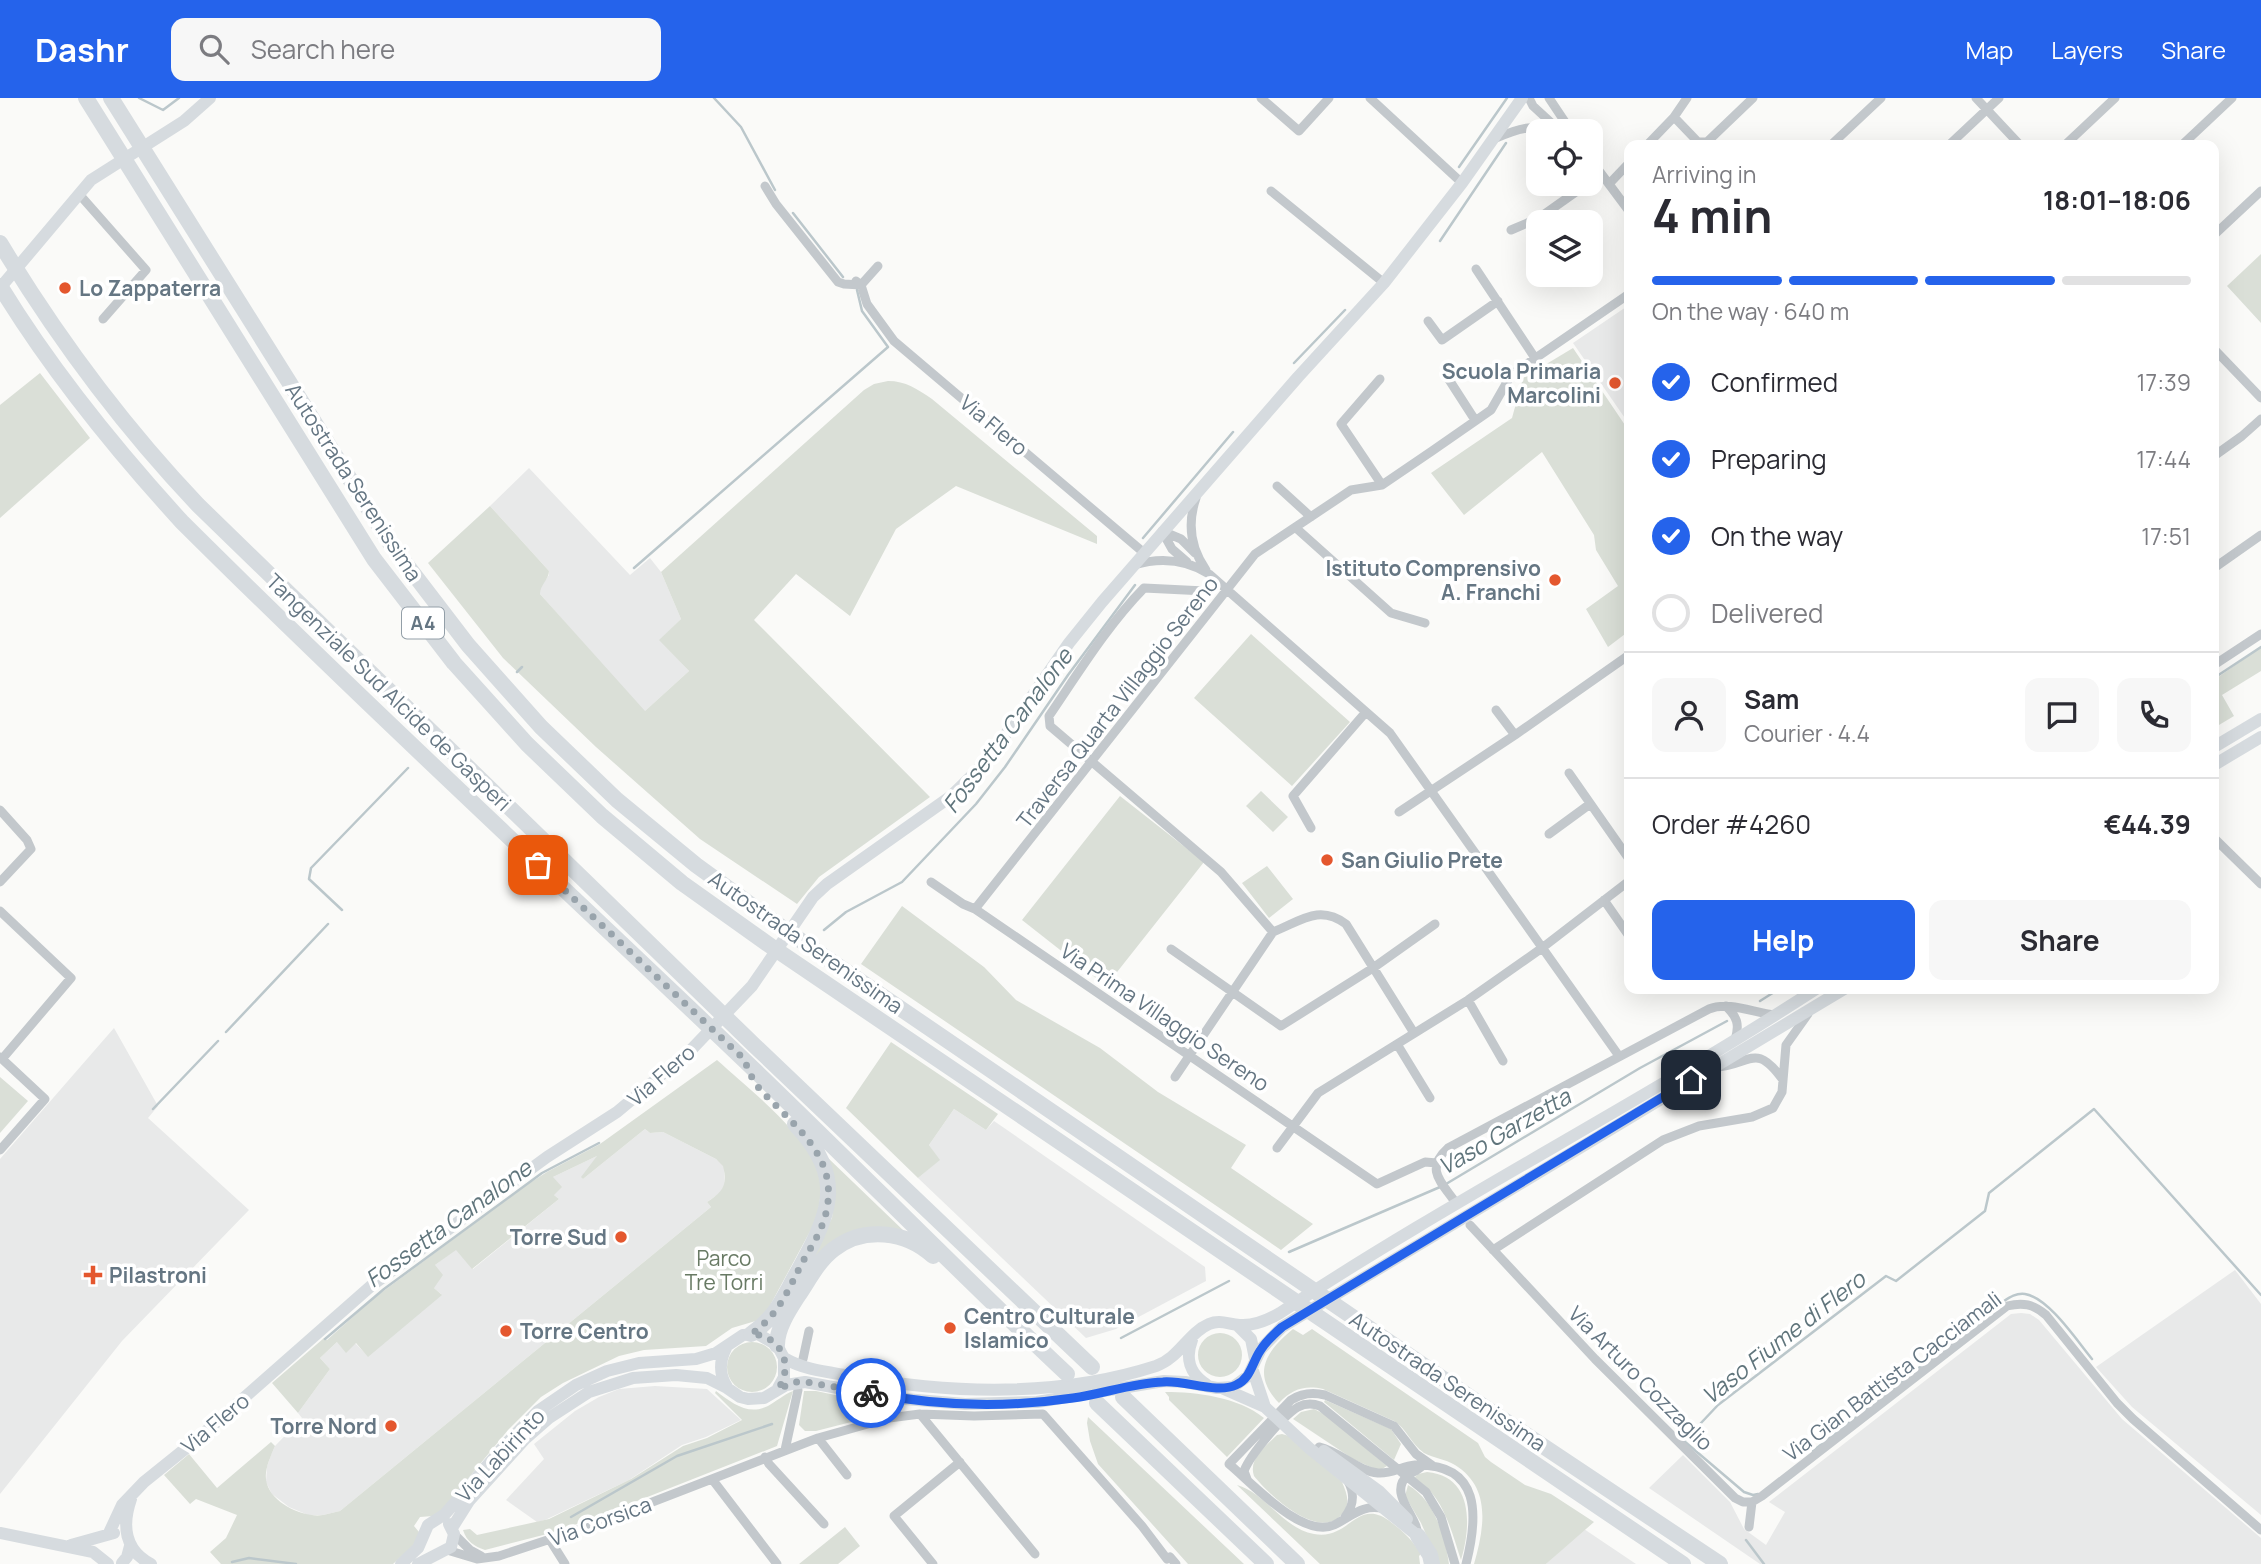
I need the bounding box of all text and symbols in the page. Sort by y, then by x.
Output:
search box [171,18,661,81]
text: Dashr [35,27,129,72]
icon: search [195,30,233,68]
text: Search here [251,31,395,67]
text: Map [1966,33,2013,66]
text: Layers [2051,33,2123,66]
text: Share [2161,33,2226,66]
map controls [1526,119,1603,287]
button: locate [1526,119,1603,196]
text: Arriving in [1652,158,1757,190]
text: 18:01–18:06 [2043,182,2191,218]
text: 4 min [1652,184,1772,247]
button: layers [1526,210,1603,287]
place label: Lo Zappaterra [79,274,221,302]
marker: Lo Zappaterra [57,280,73,296]
text: On the way · 640 m [1652,295,1849,327]
place label: Scuola Primaria Marcolini [1442,357,1601,409]
icon: check [1652,363,1690,401]
text: Confirmed [1711,364,1838,400]
text: 17:39 [2137,366,2191,398]
marker: Scuola Primaria Marcolini [1607,375,1623,391]
street label: Autostrada Serenissima [279,378,429,586]
street label: Via Flero [954,388,1034,462]
icon: check [1652,440,1690,478]
text: Preparing [1711,441,1827,477]
text: 17:44 [2136,443,2191,475]
icon: check [1652,517,1690,555]
text: On the way [1711,518,1843,554]
text: 17:51 [2141,520,2191,552]
place label: Istituto Comprensivo A. Franchi [1325,554,1541,606]
street label: Tangenziale Sud Alcide de Gasperi [261,567,517,817]
street label: Traversa Quarta Villaggio Sereno [1010,570,1224,834]
marker: Istituto Comprensivo A. Franchi [1547,572,1563,588]
text: Delivered [1711,595,1823,631]
road number: A4 [402,608,444,638]
water label: Fossetta Canalone [935,640,1080,819]
button: person [1652,678,1726,752]
button: chat [2025,678,2099,752]
button: phone [2117,678,2191,752]
text: Sam [1744,681,1799,717]
text: Courier · 4.4 [1744,717,1870,749]
text: Order #4260 [1652,806,1811,842]
text: €44.39 [2104,806,2191,842]
pin [508,835,568,895]
icon: bag [519,846,557,884]
place label: San Giulio Prete [1341,846,1503,874]
marker: San Giulio Prete [1319,852,1335,868]
street label: Autostrada Serenissima [703,864,909,1020]
button: Help [1652,900,1915,980]
button: Share [1929,900,2191,980]
street label: Via Prima Villaggio Sereno [1055,937,1275,1097]
street label: Via Flero [621,1038,701,1112]
pin [1661,1050,1721,1110]
icon: home [1672,1061,1710,1099]
water label: Vaso Garzetta [1432,1080,1577,1182]
water label: Fossetta Canalone [358,1151,539,1294]
place label: Torre Sud [510,1223,607,1251]
marker: Torre Sud [613,1229,629,1245]
park label: Parco Tre Torri [685,1244,763,1296]
place label: Pilastroni [109,1261,207,1289]
water label: Vaso Fiume di Flero [1694,1262,1873,1411]
marker: Pilastroni [83,1265,103,1285]
street label: Via Gian Battista Cacciamali [1777,1285,2007,1467]
street label: Via Arturo Cozzaglio [1563,1300,1719,1456]
place label: Centro Culturale Islamico [964,1302,1135,1354]
street label: Autostrada Serenissima [1344,1305,1552,1457]
place label: Torre Centro [520,1317,649,1345]
marker: Centro Culturale Islamico [942,1320,958,1336]
marker: Torre Centro [498,1323,514,1339]
courier [836,1358,906,1428]
icon: bike [852,1374,890,1412]
street label: Via Flero [175,1386,255,1460]
street label: Via Labirinto [449,1402,551,1508]
place label: Torre Nord [270,1412,377,1440]
marker: Torre Nord [383,1418,399,1434]
street label: Via Corsica [545,1490,655,1552]

